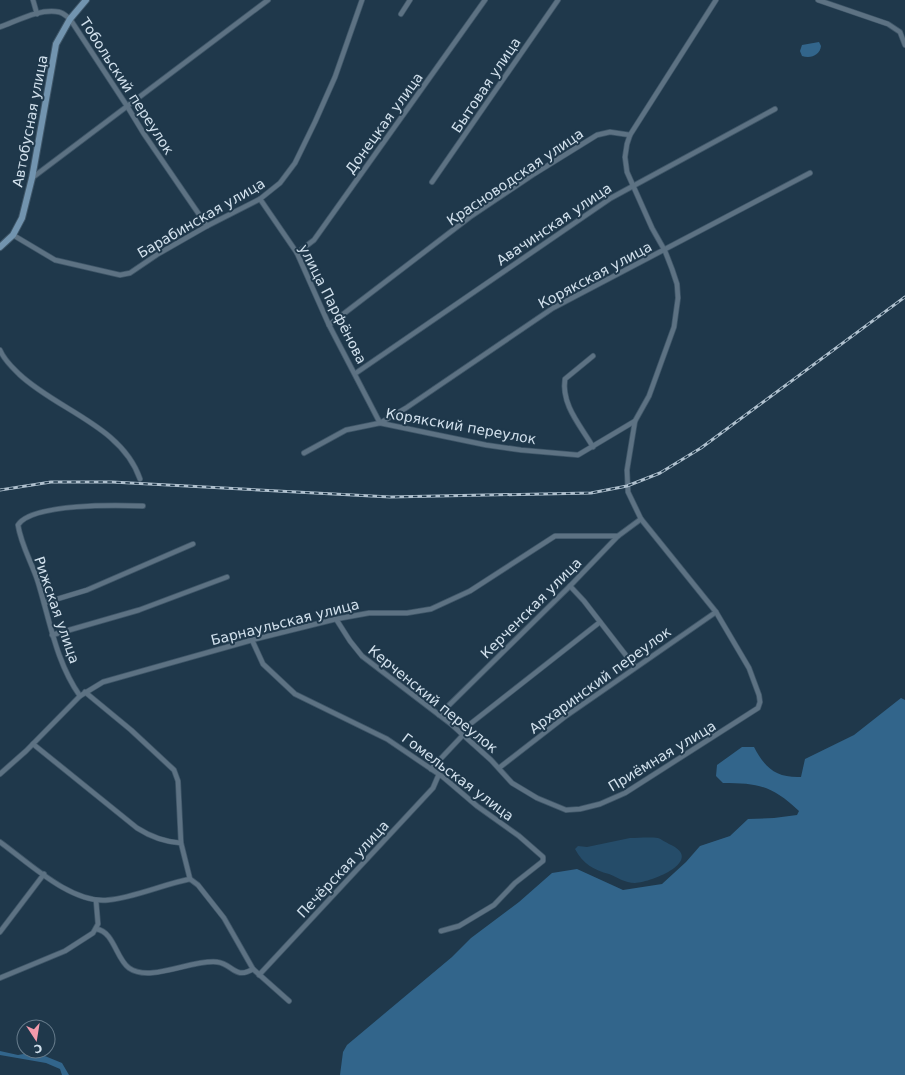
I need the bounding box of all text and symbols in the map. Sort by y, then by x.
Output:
street label: Тобольский переулок [76,14,177,157]
street label: Бытовая улица [448,34,524,136]
street label: Автобусная улица [9,54,51,188]
street label: Донецкая улица [342,69,426,177]
street label: Красноводская улица [444,125,586,229]
street label: Барабинская улица [134,175,268,261]
street label: Авачинская улица [494,180,614,268]
street label: Корякская улица [535,238,655,312]
street label: улица Парфёнова [296,242,370,366]
street label: Корякский переулок [384,405,538,447]
street label: Рижская улица [31,554,83,666]
street label: Керченская улица [477,554,585,662]
street label: Барнаульская улица [209,596,361,648]
street label: Архаринский переулок [526,623,674,737]
street label: Керченский переулок [365,642,501,756]
street label: Приёмная улица [605,718,719,794]
street label: Гомельская улица [399,730,517,824]
street label: Печёрская улица [294,817,392,921]
north arrow [16,1019,56,1059]
text: С [33,1041,43,1055]

